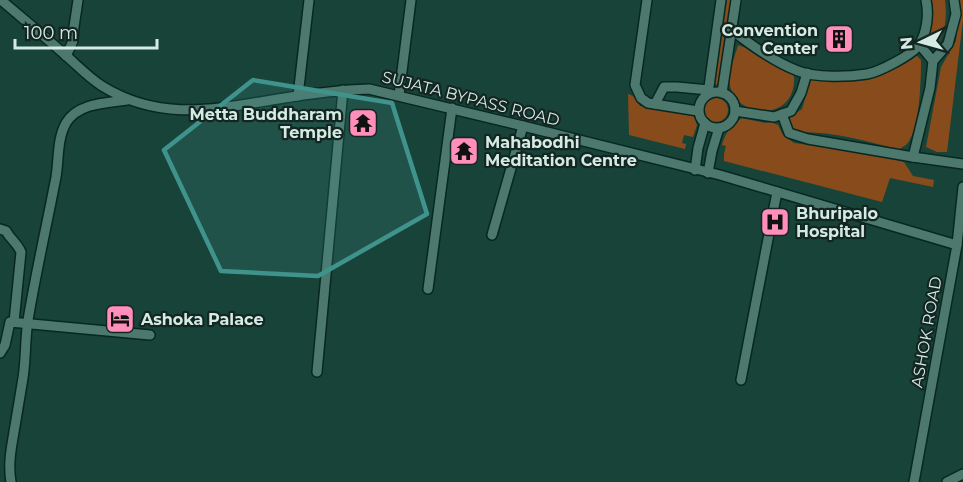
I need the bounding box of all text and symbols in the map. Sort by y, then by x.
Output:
scale bar [15,12,158,50]
north arrow [891,12,951,72]
place label: Convention Center [722,21,818,58]
text: 100 m [24,22,78,44]
building icon: Convention Center [823,23,855,55]
text: N [897,36,917,51]
street label: SUJATA BYPASS ROAD [380,67,562,130]
place label: Metta Buddharam Temple [190,105,342,142]
temple icon: Metta Buddharam Temple [347,107,379,139]
place label: Mahabodhi Meditation Centre [485,133,637,170]
temple icon: Mahabodhi Meditation Centre [448,135,480,167]
place label: Bhuripalo Hospital [796,204,878,241]
hospital icon: Bhuripalo Hospital [759,206,791,238]
street label: ASHOK ROAD [907,275,946,389]
hotel icon: Ashoka Palace [104,303,136,335]
place label: Ashoka Palace [140,310,264,329]

